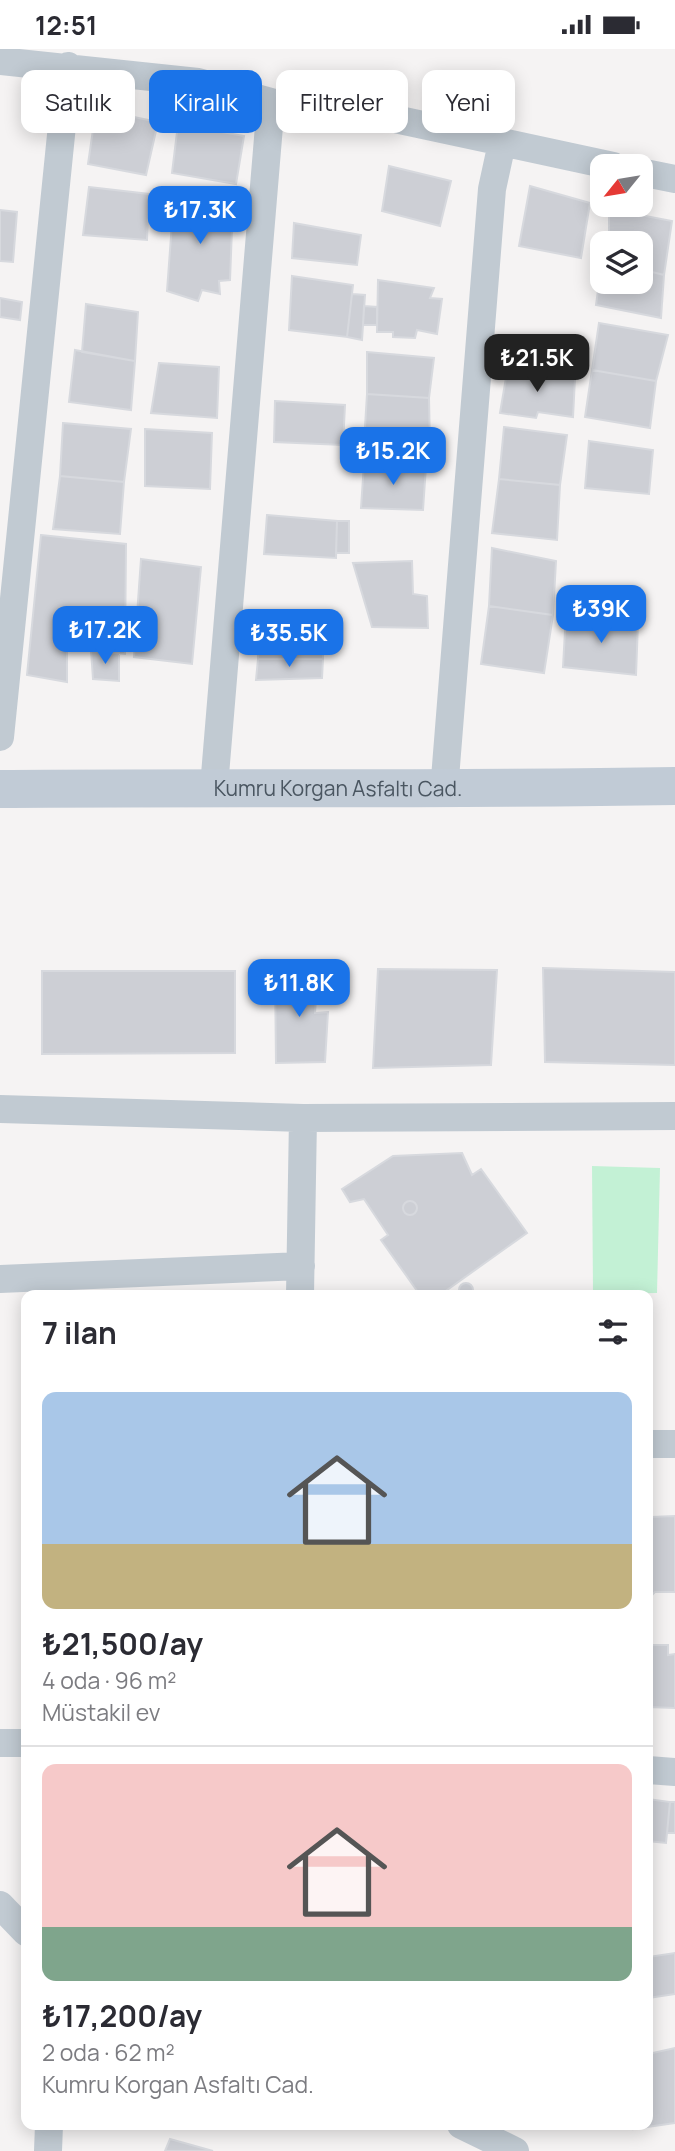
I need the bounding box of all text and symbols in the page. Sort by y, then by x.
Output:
text: 12:51 [35,7,97,43]
chip: Satılık [21,70,135,133]
chip: Kiralık [149,70,262,133]
chip: Filtreler [276,70,408,133]
chip: Yeni [422,70,515,133]
north arrow [590,154,653,217]
map controls [590,154,653,294]
pin: ₺17.3K [143,187,257,246]
text: ₺17.3K [164,193,236,225]
button: layers [590,231,653,294]
pin: ₺21.5K [480,335,594,394]
text: ₺21.5K [500,341,574,373]
pin: ₺15.2K [336,427,450,487]
text: ₺15.2K [356,434,430,466]
pin: ₺39K [560,585,642,645]
text: ₺39K [572,592,630,624]
pin: ₺17.2K [48,607,162,666]
pin: ₺35.5K [232,609,346,669]
text: ₺17.2K [69,613,141,645]
text: ₺35.5K [250,616,328,648]
street label: Kumru Korgan Asfaltı Cad. [214,774,462,802]
pin: ₺11.8K [242,960,356,1019]
text: ₺11.8K [264,966,334,998]
text: 7 ilan [42,1312,117,1353]
icon: filters [594,1313,632,1351]
icon: home [274,1437,400,1563]
text: ₺21,500/ay [42,1623,203,1664]
text: 4 oda · 96 m² [42,1664,176,1696]
text: Müstakil ev [42,1696,160,1728]
icon: home [274,1809,400,1935]
text: ₺17,200/ay [42,1995,202,2036]
text: 2 oda · 62 m² [42,2036,175,2068]
text: Kumru Korgan Asfaltı Cad. [42,2068,314,2100]

